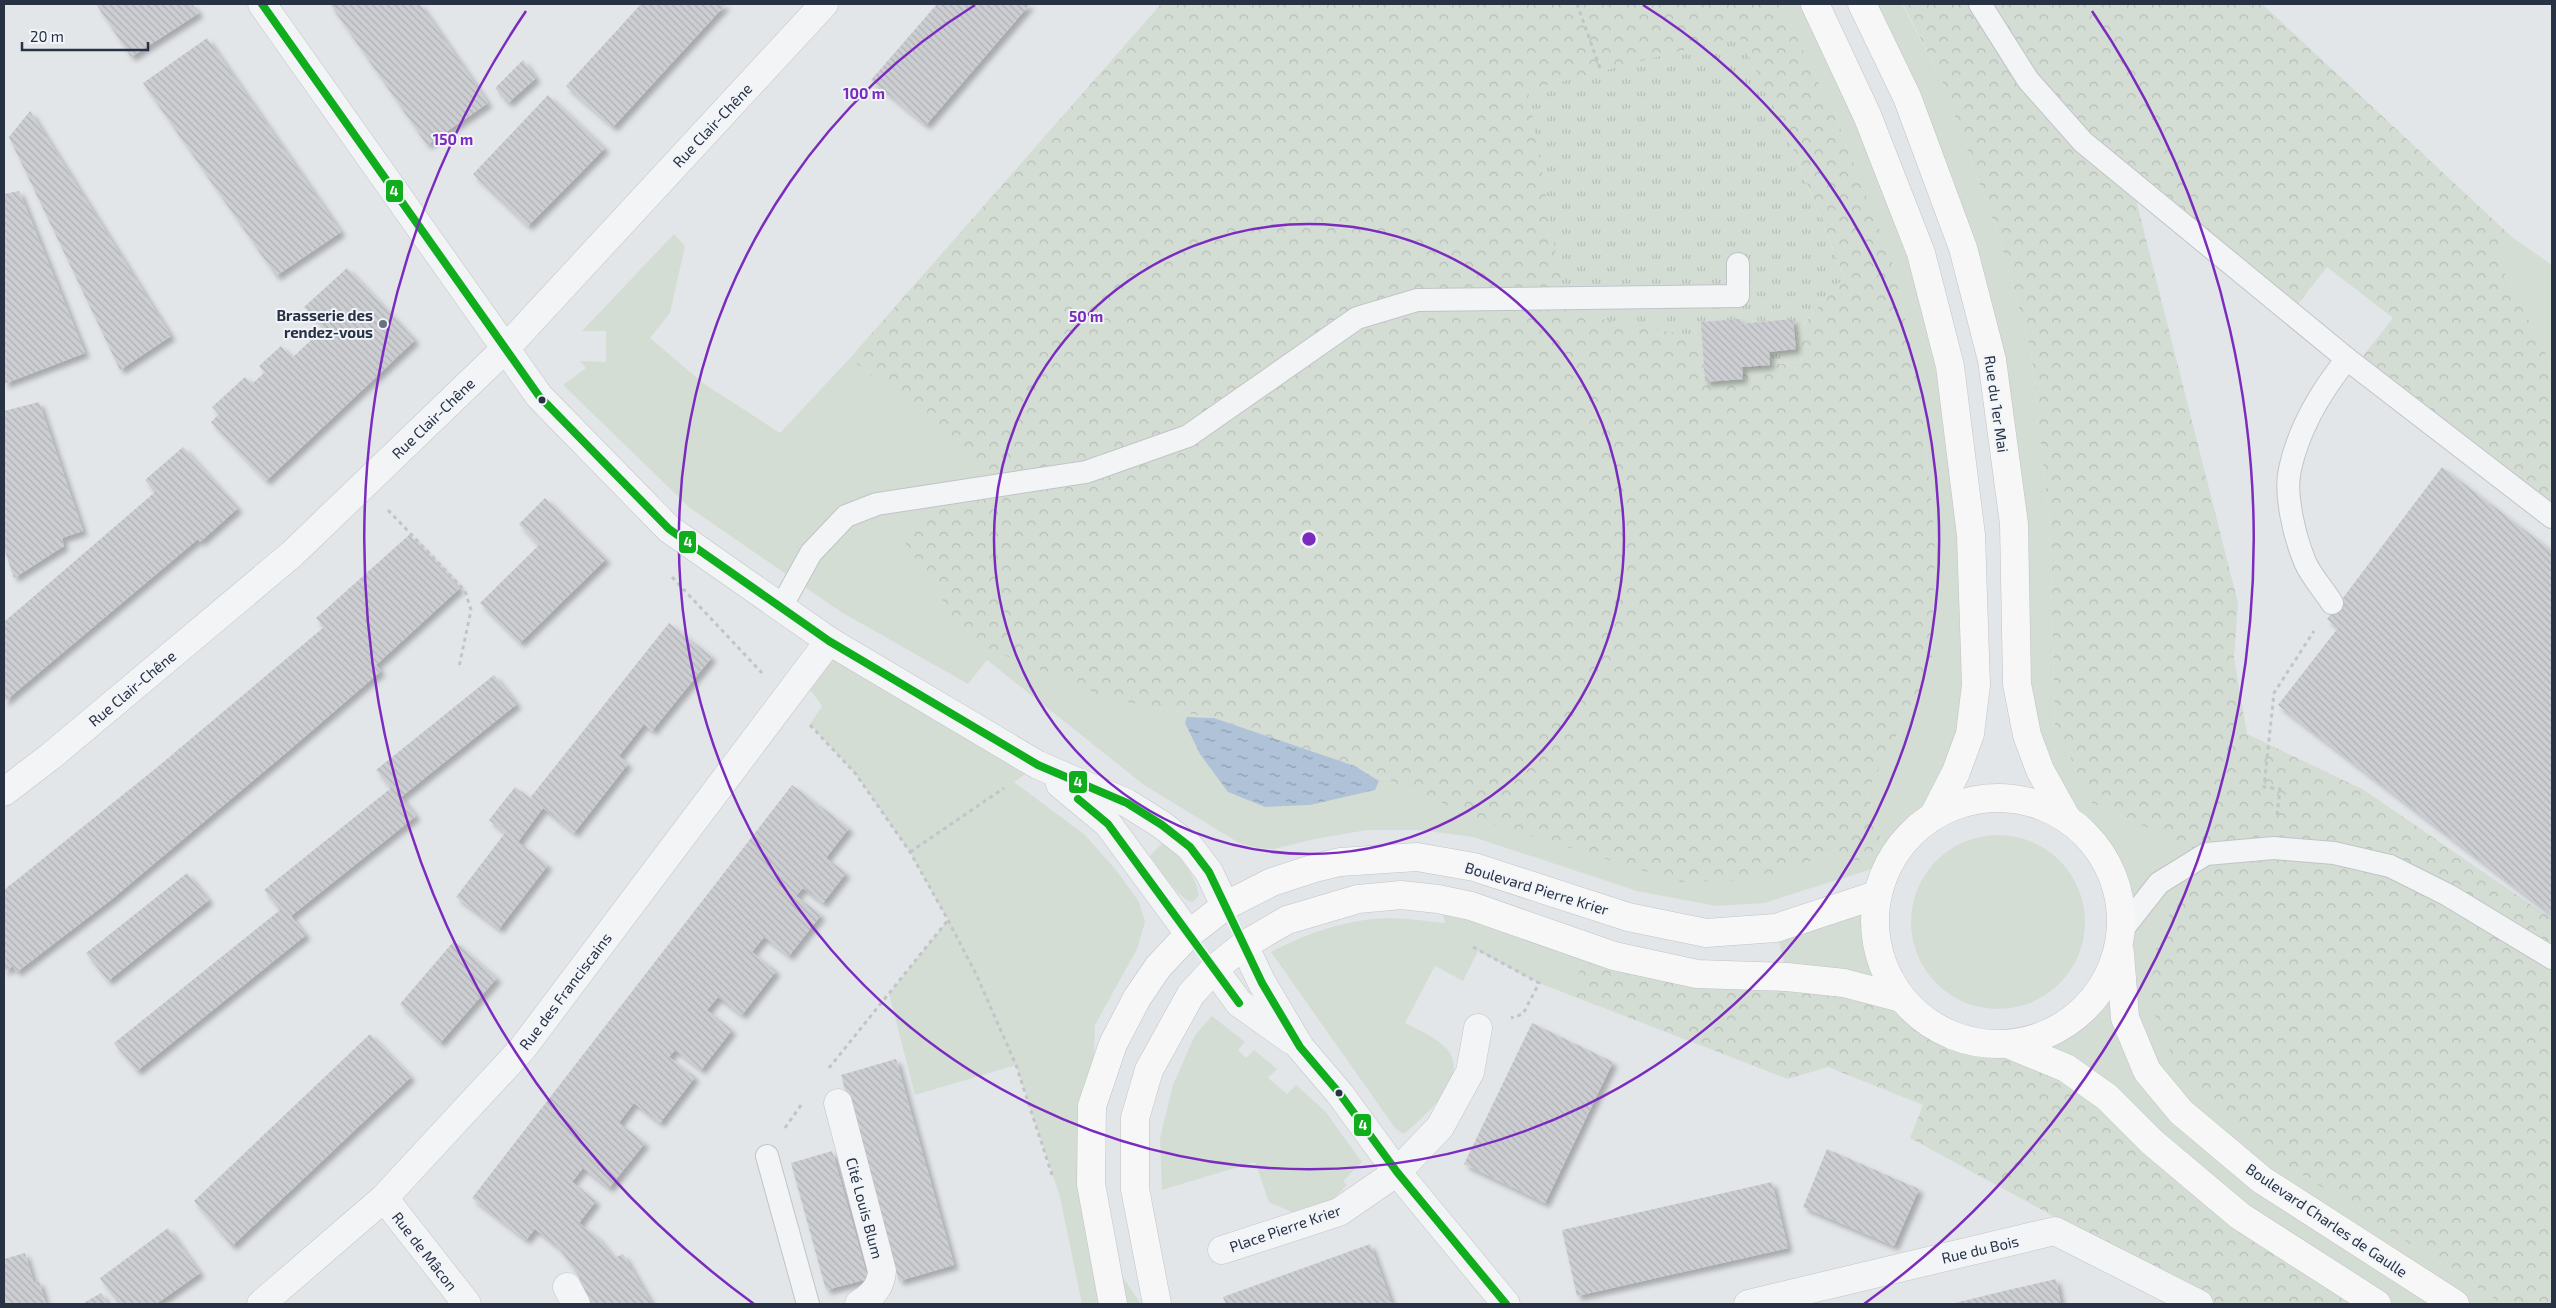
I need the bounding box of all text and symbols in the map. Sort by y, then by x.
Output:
scale bar [22,20,149,52]
text: 20 m [30,27,64,45]
street label: Rue Clair-Chêne [668,79,756,171]
text: 100 m [843,84,885,102]
text: 150 m [433,130,473,148]
line badge: 4 [385,179,404,203]
text: 4 [390,182,399,199]
place label: Brasserie des rendez-vous [276,306,373,341]
text: 50 m [1069,307,1103,325]
marker: Brasserie des rendez-vous [377,318,389,330]
street label: Rue du 1er Mai [1981,354,2013,454]
street label: Rue Clair-Chêne [388,374,478,462]
unlabelled marker [537,395,547,405]
line badge: 4 [678,530,697,554]
centre of rings [1300,530,1318,548]
text: 4 [684,533,693,550]
street label: Rue Clair-Chêne [85,646,179,730]
line badge: 4 [1068,770,1088,794]
text: 4 [1074,773,1083,790]
street label: Boulevard Pierre Krier [1463,858,1611,918]
street label: Rue des Franciscains [515,929,615,1053]
unlabelled marker [1334,1088,1344,1098]
line badge: 4 [1353,1113,1372,1137]
text: 4 [1359,1116,1368,1133]
street label: Cité Louis Blum [843,1155,887,1261]
street label: Boulevard Charles de Gaulle [2243,1159,2411,1281]
street label: Place Pierre Krier [1227,1200,1343,1256]
street label: Rue de Mâcon [389,1208,461,1294]
street label: Rue du Bois [1940,1231,2020,1267]

